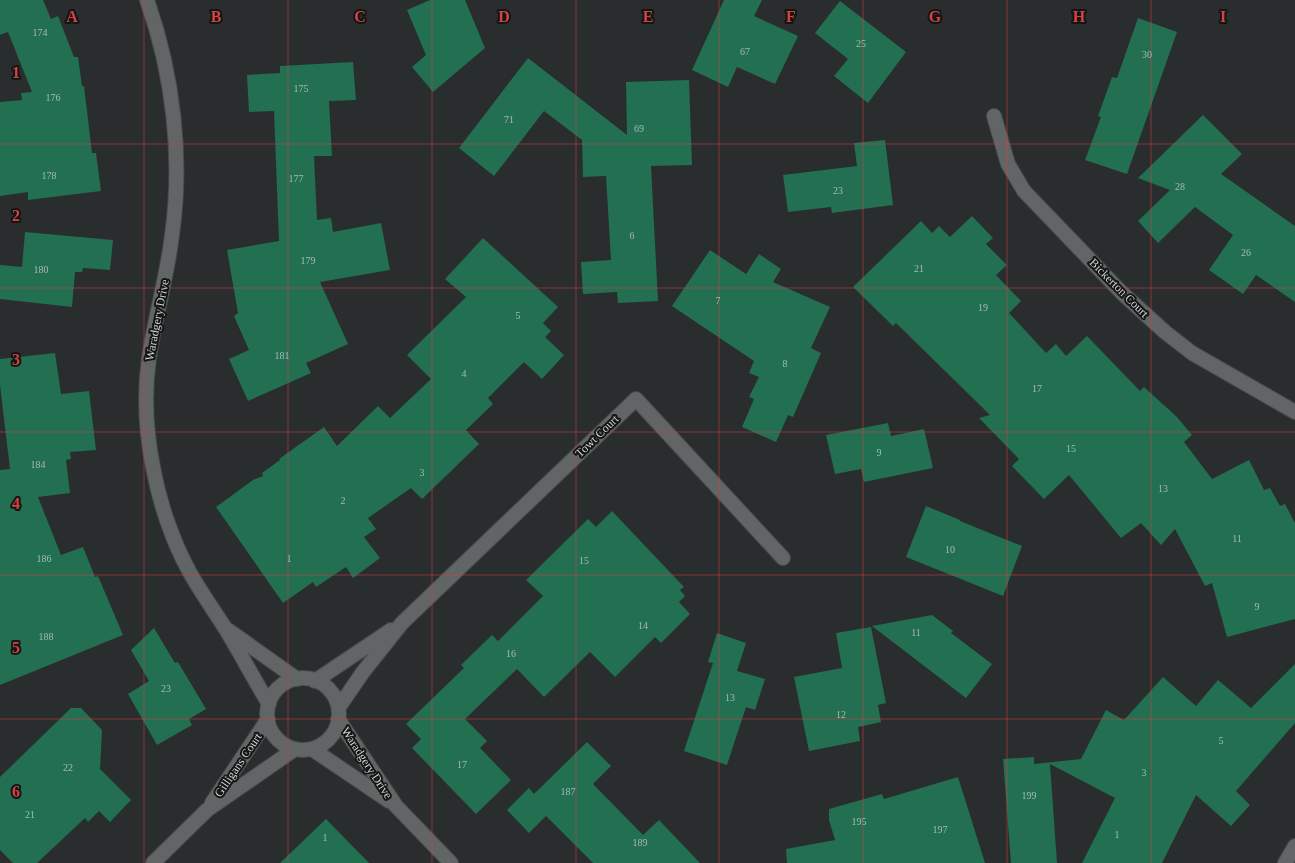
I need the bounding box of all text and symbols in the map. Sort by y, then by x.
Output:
text: A [66,8,78,25]
text: B [211,8,222,25]
text: C [354,8,366,25]
text: D [498,8,510,25]
text: E [643,8,653,25]
text: F [786,8,796,25]
text: G [929,8,942,25]
text: H [1073,8,1086,25]
text: I [1220,8,1226,25]
house number: 174 [33,27,48,38]
house number: 25 [856,38,866,49]
house number: 67 [740,46,750,57]
house number: 30 [1142,49,1152,60]
text: 1 [12,64,20,81]
house number: 175 [294,83,309,94]
house number: 176 [46,92,61,103]
house number: 71 [504,114,514,125]
house number: 69 [634,123,644,134]
house number: 178 [42,170,57,181]
house number: 177 [289,173,304,184]
house number: 28 [1175,181,1185,192]
house number: 23 [833,185,843,196]
text: 2 [12,207,20,224]
house number: 6 [630,230,635,241]
house number: 26 [1241,247,1251,258]
house number: 179 [301,255,316,266]
street label: Bickerton Court [1087,256,1152,321]
house number: 21 [914,263,924,274]
house number: 180 [34,264,49,275]
street label: Waradgery Drive [142,278,172,362]
house number: 7 [716,295,721,306]
house number: 19 [978,302,988,313]
house number: 5 [516,310,521,321]
house number: 181 [275,350,290,361]
text: 3 [12,351,20,368]
house number: 8 [783,358,788,369]
house number: 4 [462,368,467,379]
house number: 17 [1032,383,1042,394]
street label: Towt Court [572,411,622,460]
house number: 15 [1066,443,1076,454]
house number: 9 [877,447,882,458]
house number: 184 [31,459,46,470]
house number: 3 [420,467,425,478]
house number: 13 [1158,483,1168,494]
text: 4 [12,495,20,512]
house number: 2 [341,495,346,506]
house number: 11 [1232,533,1242,544]
house number: 10 [945,544,955,555]
house number: 186 [37,553,52,564]
house number: 1 [287,553,292,564]
house number: 15 [579,555,589,566]
house number: 9 [1255,601,1260,612]
house number: 14 [638,620,648,631]
house number: 11 [911,627,921,638]
house number: 188 [39,631,54,642]
text: 5 [12,639,20,656]
house number: 16 [506,648,516,659]
house number: 23 [161,683,171,694]
house number: 13 [725,692,735,703]
house number: 12 [836,709,846,720]
street label: Waradgery Drive [339,725,395,801]
street label: Gilligans Court [211,730,265,800]
house number: 5 [1219,735,1224,746]
house number: 17 [457,759,467,770]
house number: 22 [63,762,73,773]
house number: 3 [1142,767,1147,778]
text: 6 [12,783,20,800]
house number: 187 [561,786,576,797]
house number: 199 [1022,790,1037,801]
house number: 21 [25,809,35,820]
house number: 195 [852,816,867,827]
house number: 197 [933,824,948,835]
house number: 1 [1115,829,1120,840]
house number: 1 [323,832,328,843]
house number: 189 [633,837,648,848]

